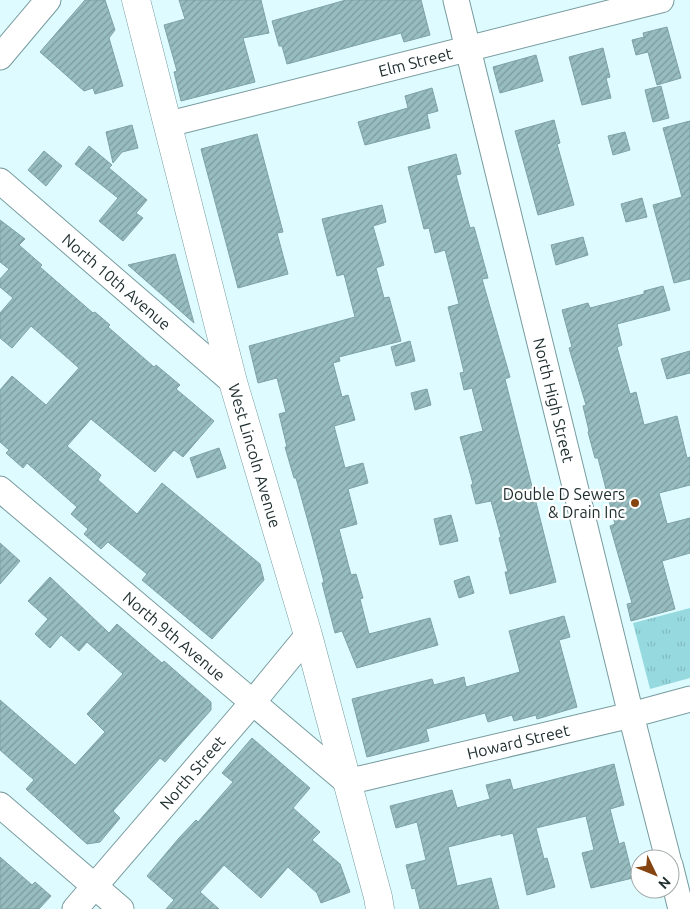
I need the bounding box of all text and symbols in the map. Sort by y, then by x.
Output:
street label: Elm Street [377,44,455,80]
street label: North 10th Avenue [59,230,174,333]
street label: North High Street [530,336,578,465]
street label: West Lincoln Avenue [225,382,285,530]
place label: Double D Sewers & Drain Inc [503,485,626,521]
marker: Double D Sewers & Drain Inc [629,497,641,509]
street label: North 9th Avenue [119,588,229,684]
street label: Howard Street [465,721,572,762]
street label: North Street [156,732,229,813]
north arrow [630,849,680,899]
text: N [655,874,674,892]

